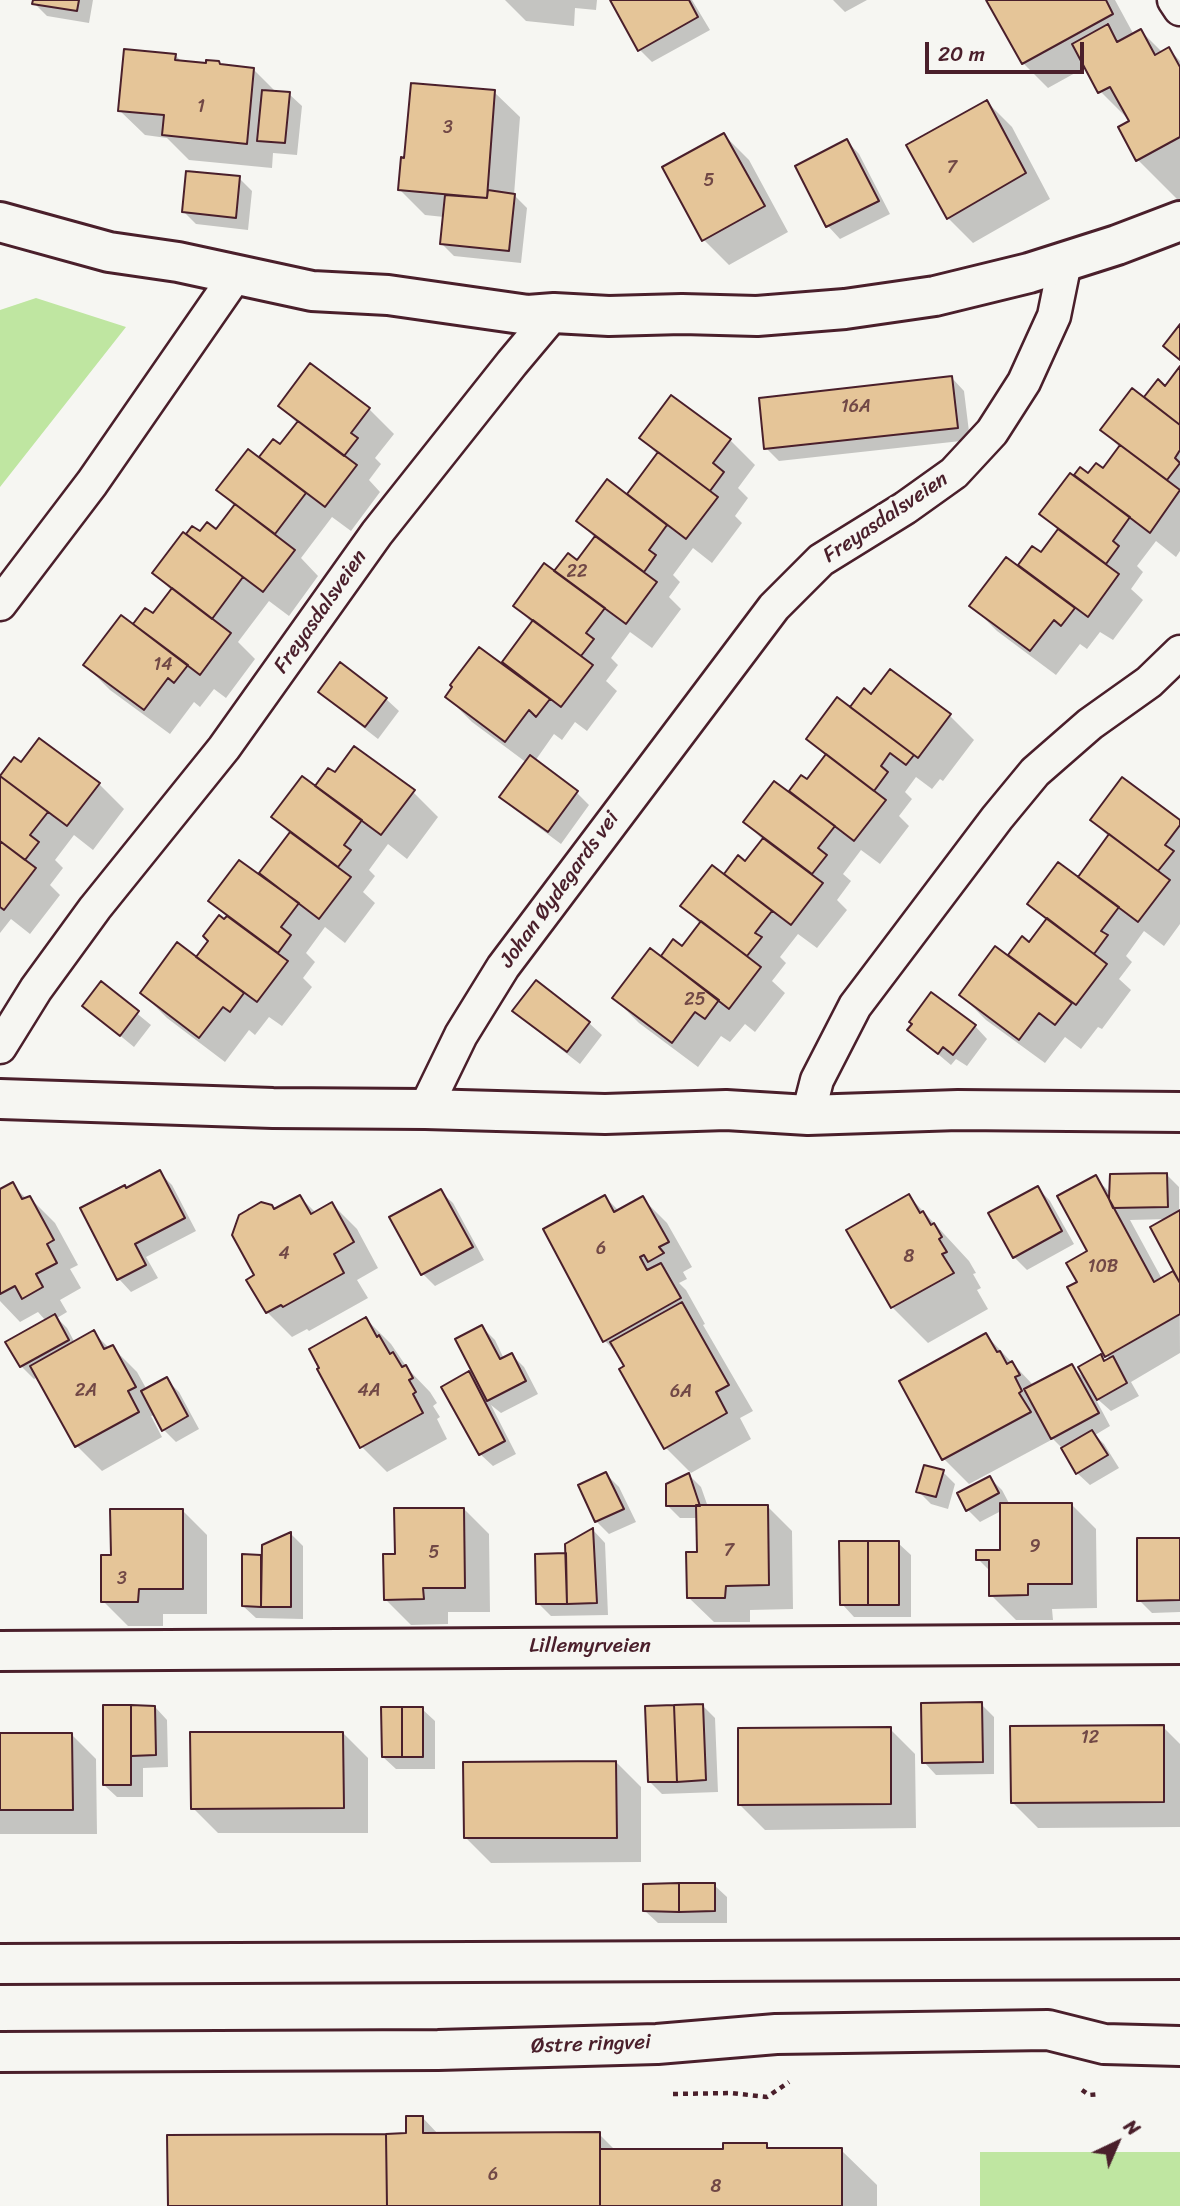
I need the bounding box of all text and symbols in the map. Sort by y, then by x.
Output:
scale bar [928,28,1087,72]
text: 20 m [938,35,985,73]
house number: 1 [197,96,205,118]
house number: 3 [443,117,453,139]
house number: 7 [947,157,957,179]
house number: 5 [704,170,714,192]
house number: 16A [841,396,871,418]
street label: Freyasdalsveien [819,467,953,569]
street label: Freyasdalsveien [269,545,373,679]
house number: 22 [567,561,587,583]
house number: 14 [154,654,172,676]
street label: Johan Øydegards vei [495,807,625,973]
house number: 25 [684,989,706,1011]
house number: 6 [596,1238,606,1260]
house number: 4 [278,1243,290,1265]
house number: 8 [904,1246,914,1268]
house number: 10B [1088,1256,1118,1278]
house number: 2A [75,1380,97,1402]
house number: 4A [357,1380,381,1402]
house number: 6A [670,1381,692,1403]
house number: 9 [1029,1536,1041,1558]
house number: 7 [724,1540,734,1562]
house number: 5 [429,1542,439,1564]
house number: 3 [117,1568,127,1590]
street label: Lillemyrveien [529,1634,651,1660]
house number: 12 [1081,1727,1099,1749]
street label: Østre ringvei [531,2030,651,2060]
north arrow [1082,2108,1152,2178]
text: N [1116,2111,1148,2144]
house number: 6 [488,2164,498,2186]
house number: 8 [711,2176,721,2198]

